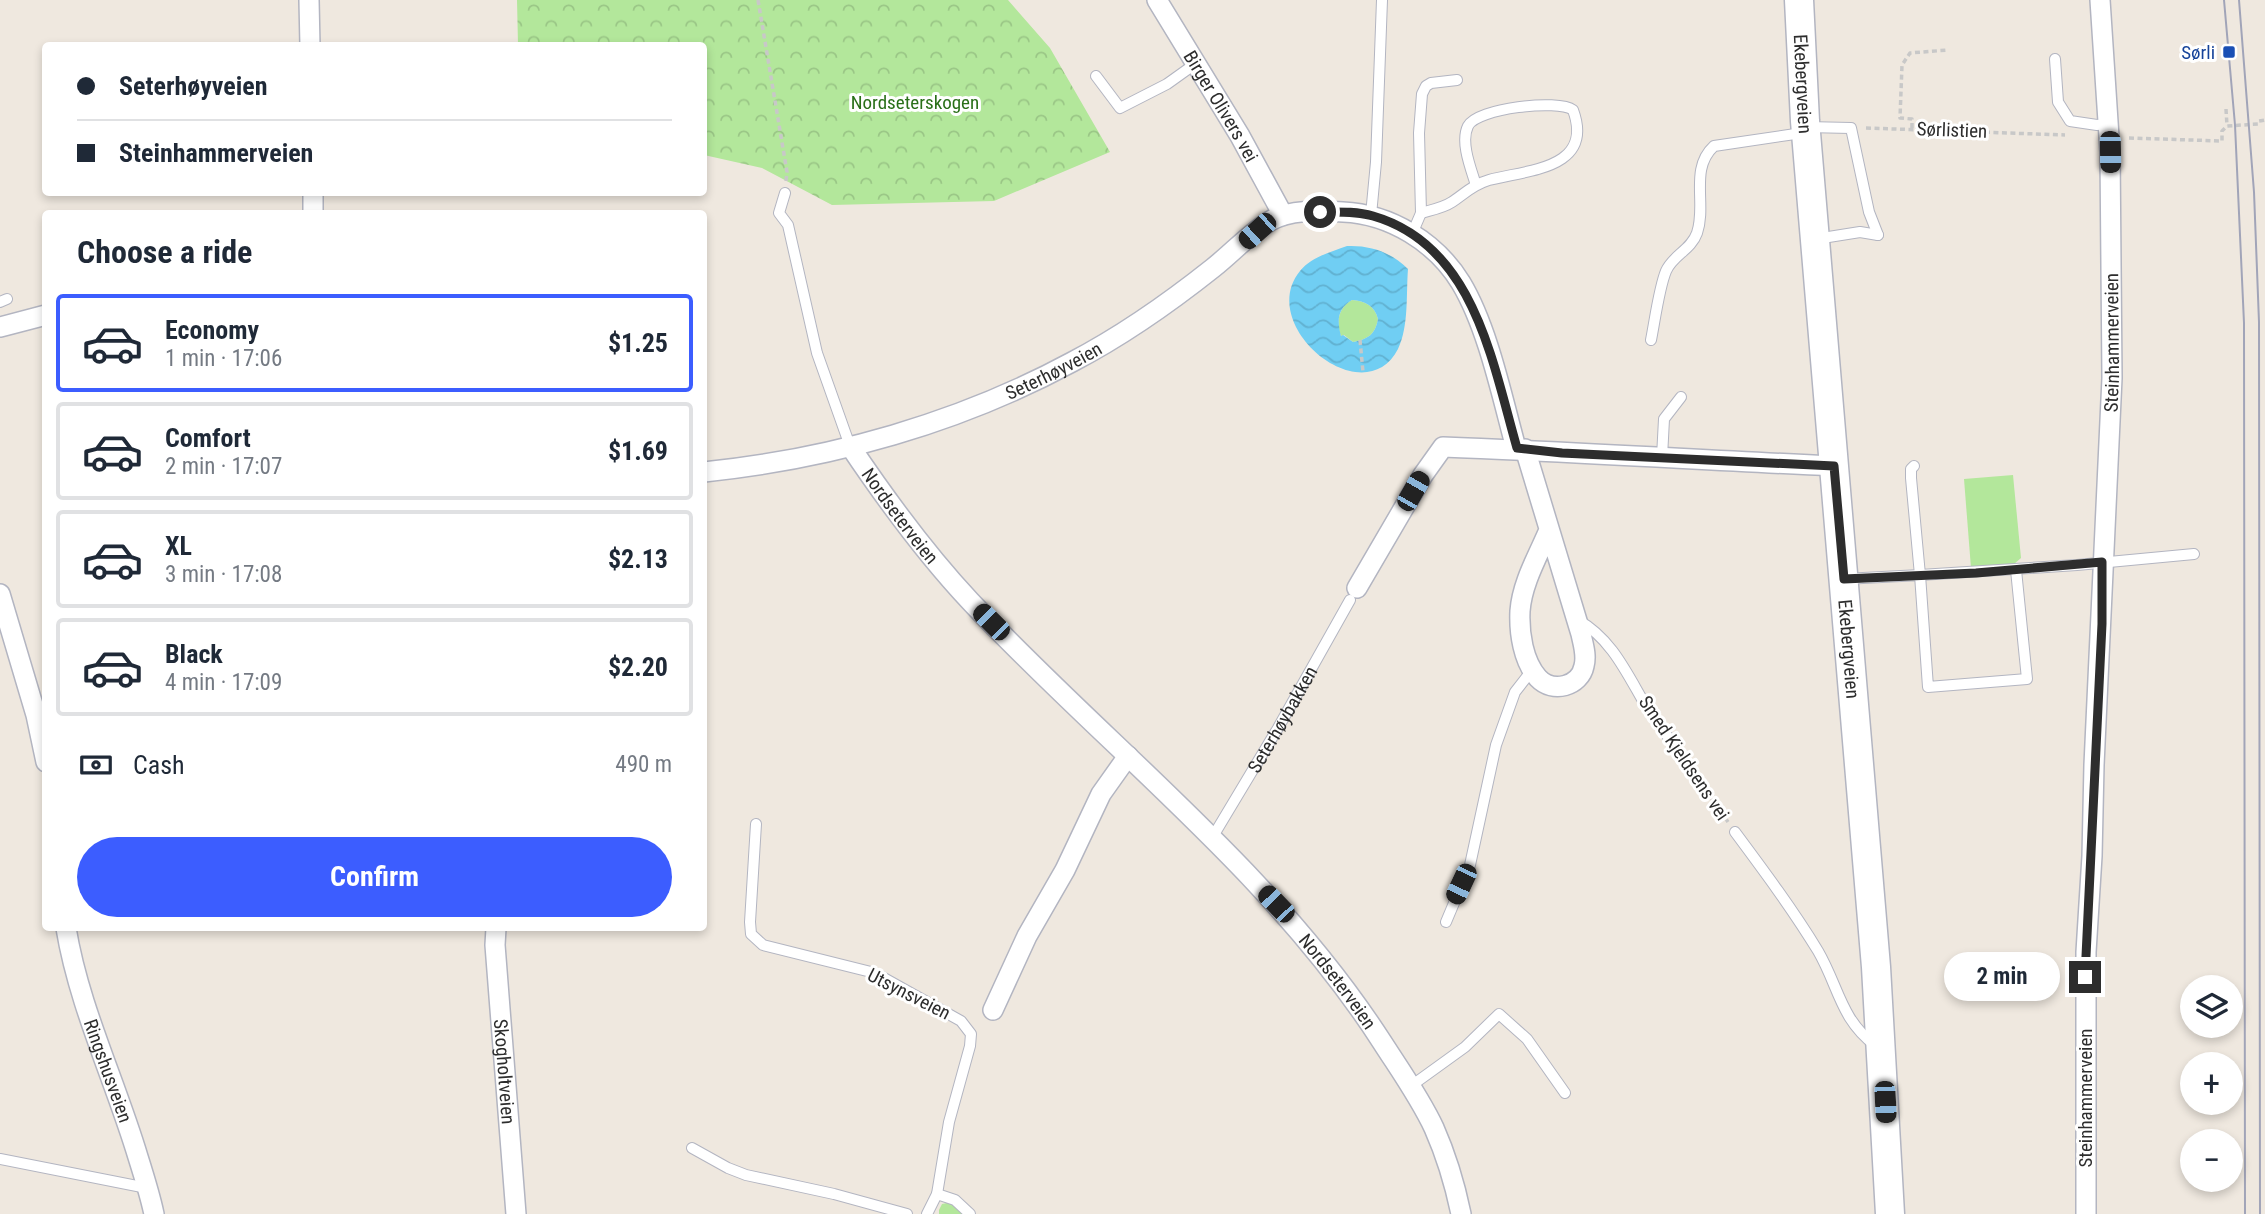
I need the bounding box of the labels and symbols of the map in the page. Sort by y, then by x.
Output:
street label: Ekebergveien [1789,34,1818,134]
place label: Sørli [2181,41,2215,64]
marker: Sørli [2221,44,2237,60]
street label: Birger Olivers vei [1179,46,1263,166]
park label: Nordseterskogen [851,91,979,114]
street label: Sørlistien [1916,117,1988,143]
car [2100,131,2121,173]
route start [1304,196,1336,228]
car [1235,209,1280,253]
street label: Steinhammerveien [2099,273,2124,413]
street label: Seterhøyveien [1002,337,1106,404]
street label: Nordseterveien [857,463,944,568]
car [1394,468,1433,514]
street label: Ekebergveien [1834,598,1865,700]
car [969,600,1014,644]
street label: Seterhøybakken [1242,662,1322,777]
street label: Smed Kjeldsens vei [1634,691,1734,825]
car [1443,861,1480,907]
car [1254,882,1299,926]
street label: Nordseterveien [1294,929,1382,1033]
callout: 2 min [1945,953,2060,1002]
route end [2069,961,2101,993]
street label: Utsynsveien [864,963,954,1025]
street label: Ringshusveien [79,1016,137,1125]
street label: Skogholtveien [489,1018,520,1125]
street label: Steinhammerveien [2074,1028,2097,1168]
car [1874,1080,1897,1124]

